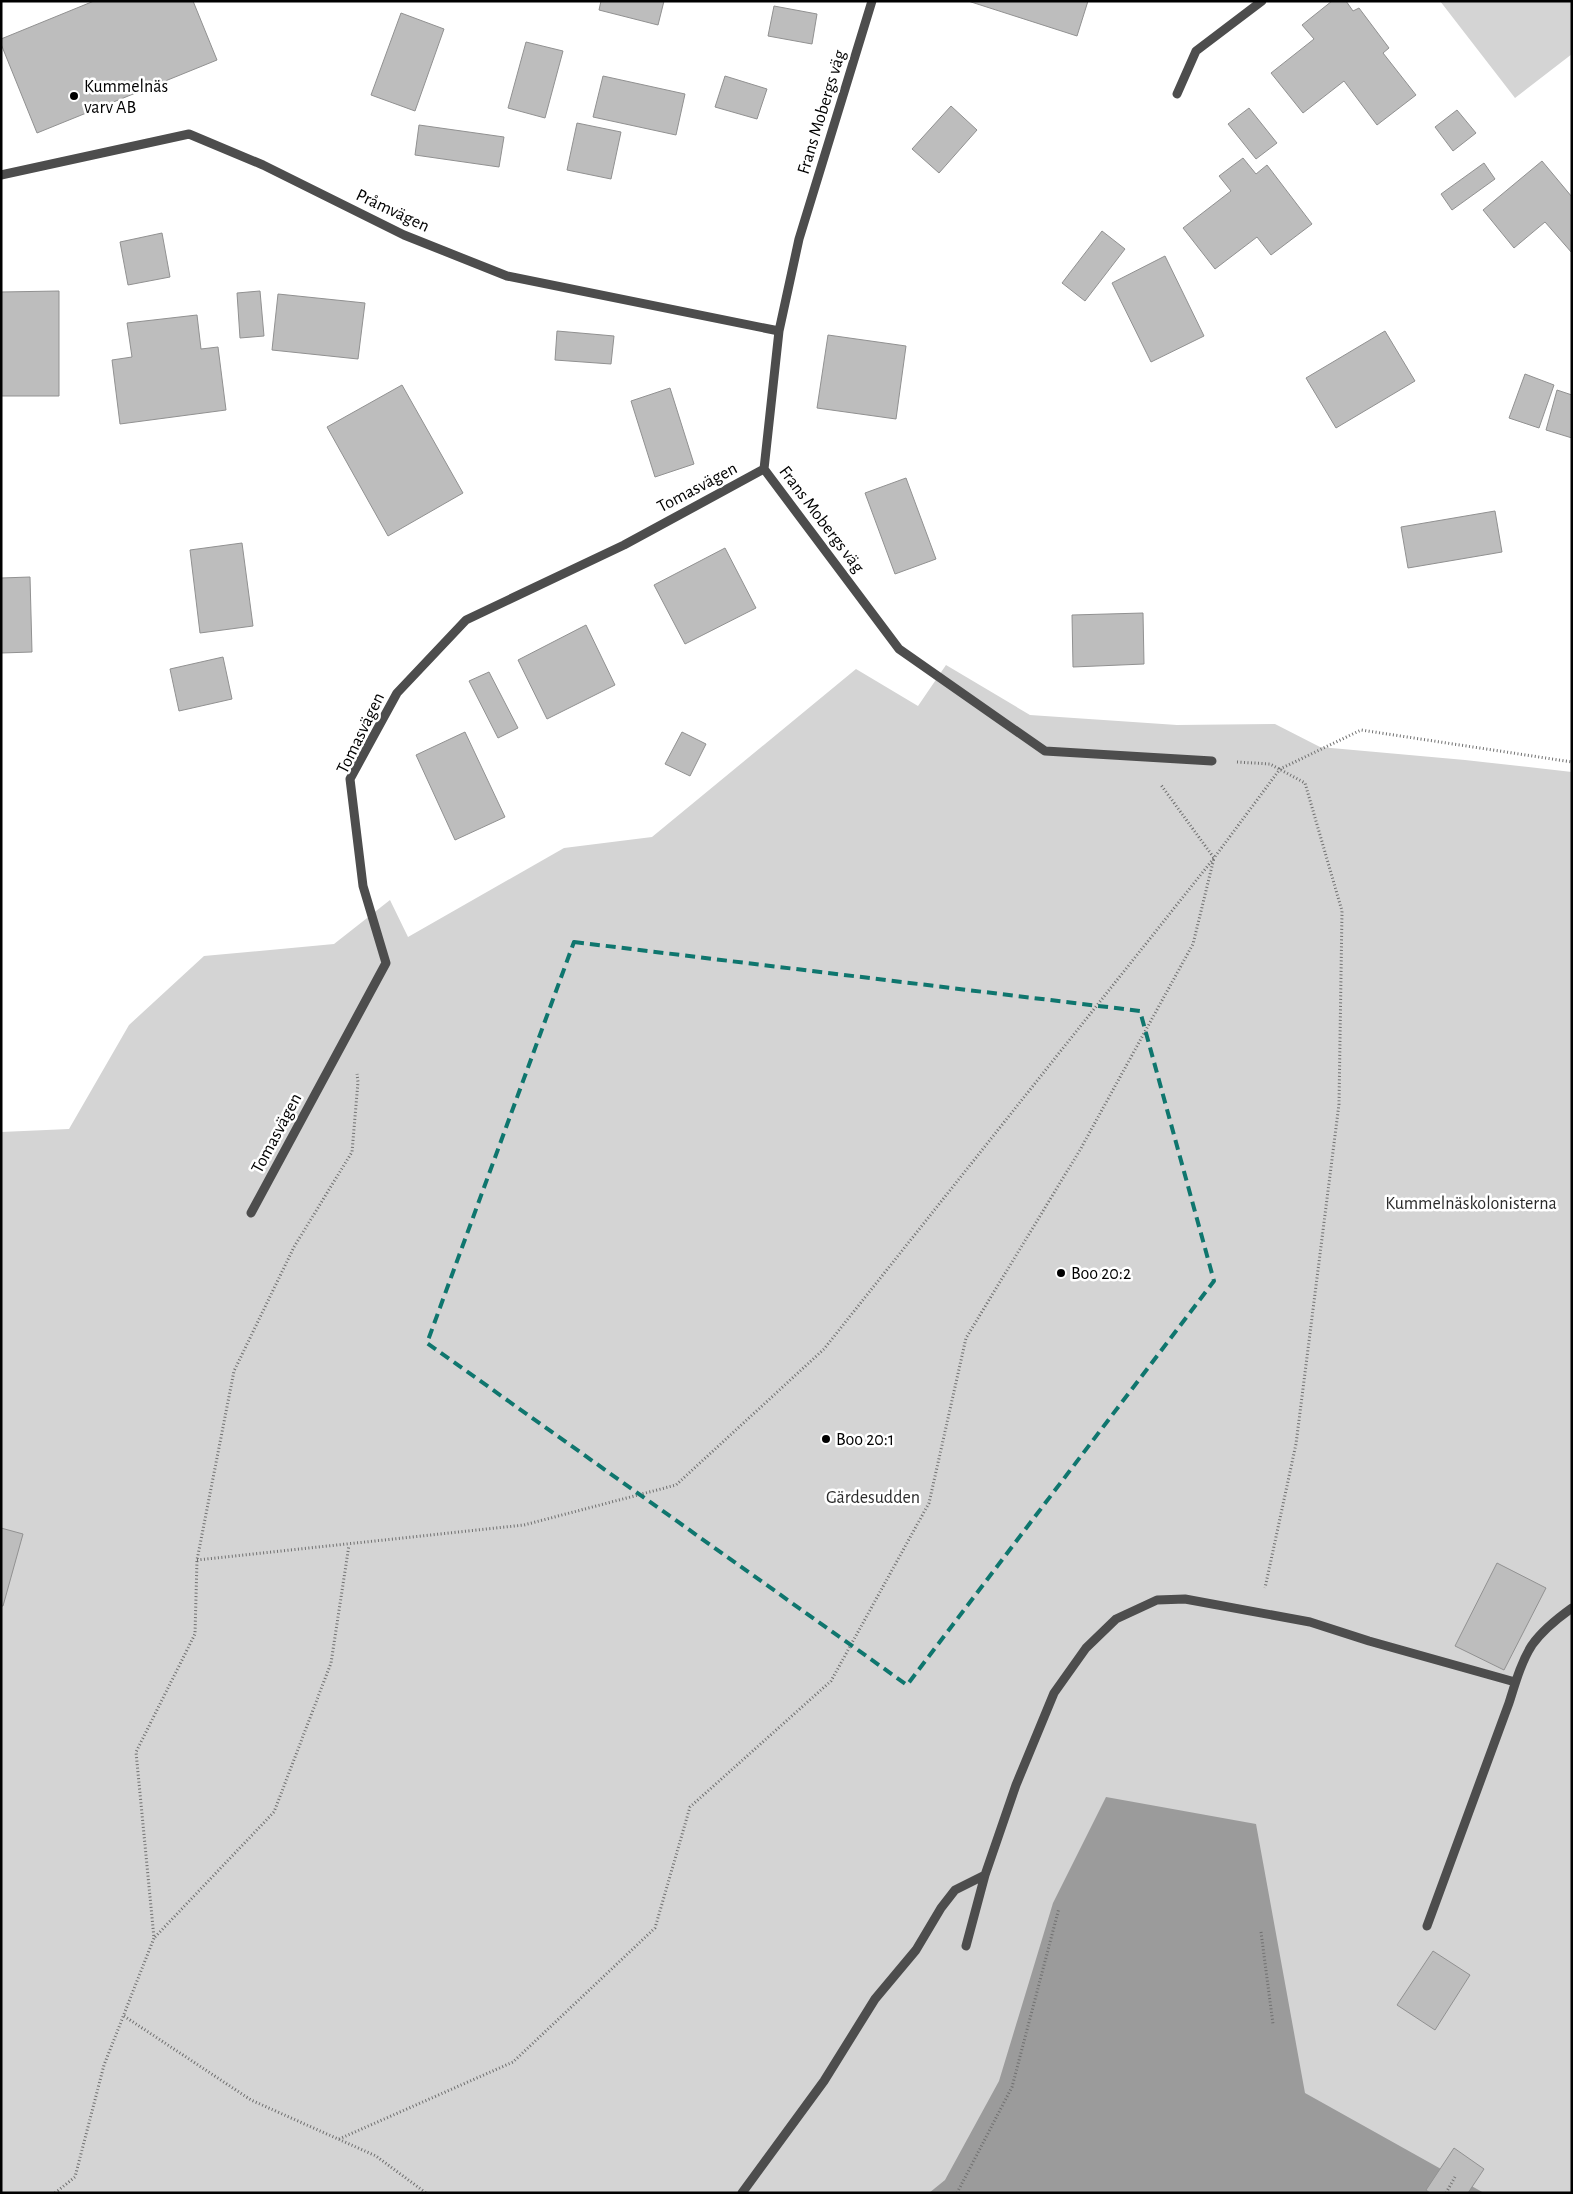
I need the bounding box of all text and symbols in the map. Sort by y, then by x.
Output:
street label: Frans Mobergs väg [795,48,849,176]
place label: Kummelnäs varv AB [84,78,168,117]
marker: Kummelnäs varv AB [68,90,80,102]
street label: Pråmvägen [353,186,432,236]
street label: Tomasvägen [655,459,740,516]
street label: Frans Mobergs väg [775,463,867,577]
street label: Tomasvägen [334,690,388,777]
street label: Tomasvägen [248,1091,305,1176]
park label: Kummelnäskolonisterna [1385,1195,1557,1213]
place label: Boo 20:2 [1071,1265,1131,1283]
marker: Boo 20:2 [1055,1267,1067,1279]
place label: Boo 20:1 [836,1431,894,1449]
marker: Boo 20:1 [820,1433,832,1445]
park label: Gärdesudden [826,1489,920,1507]

